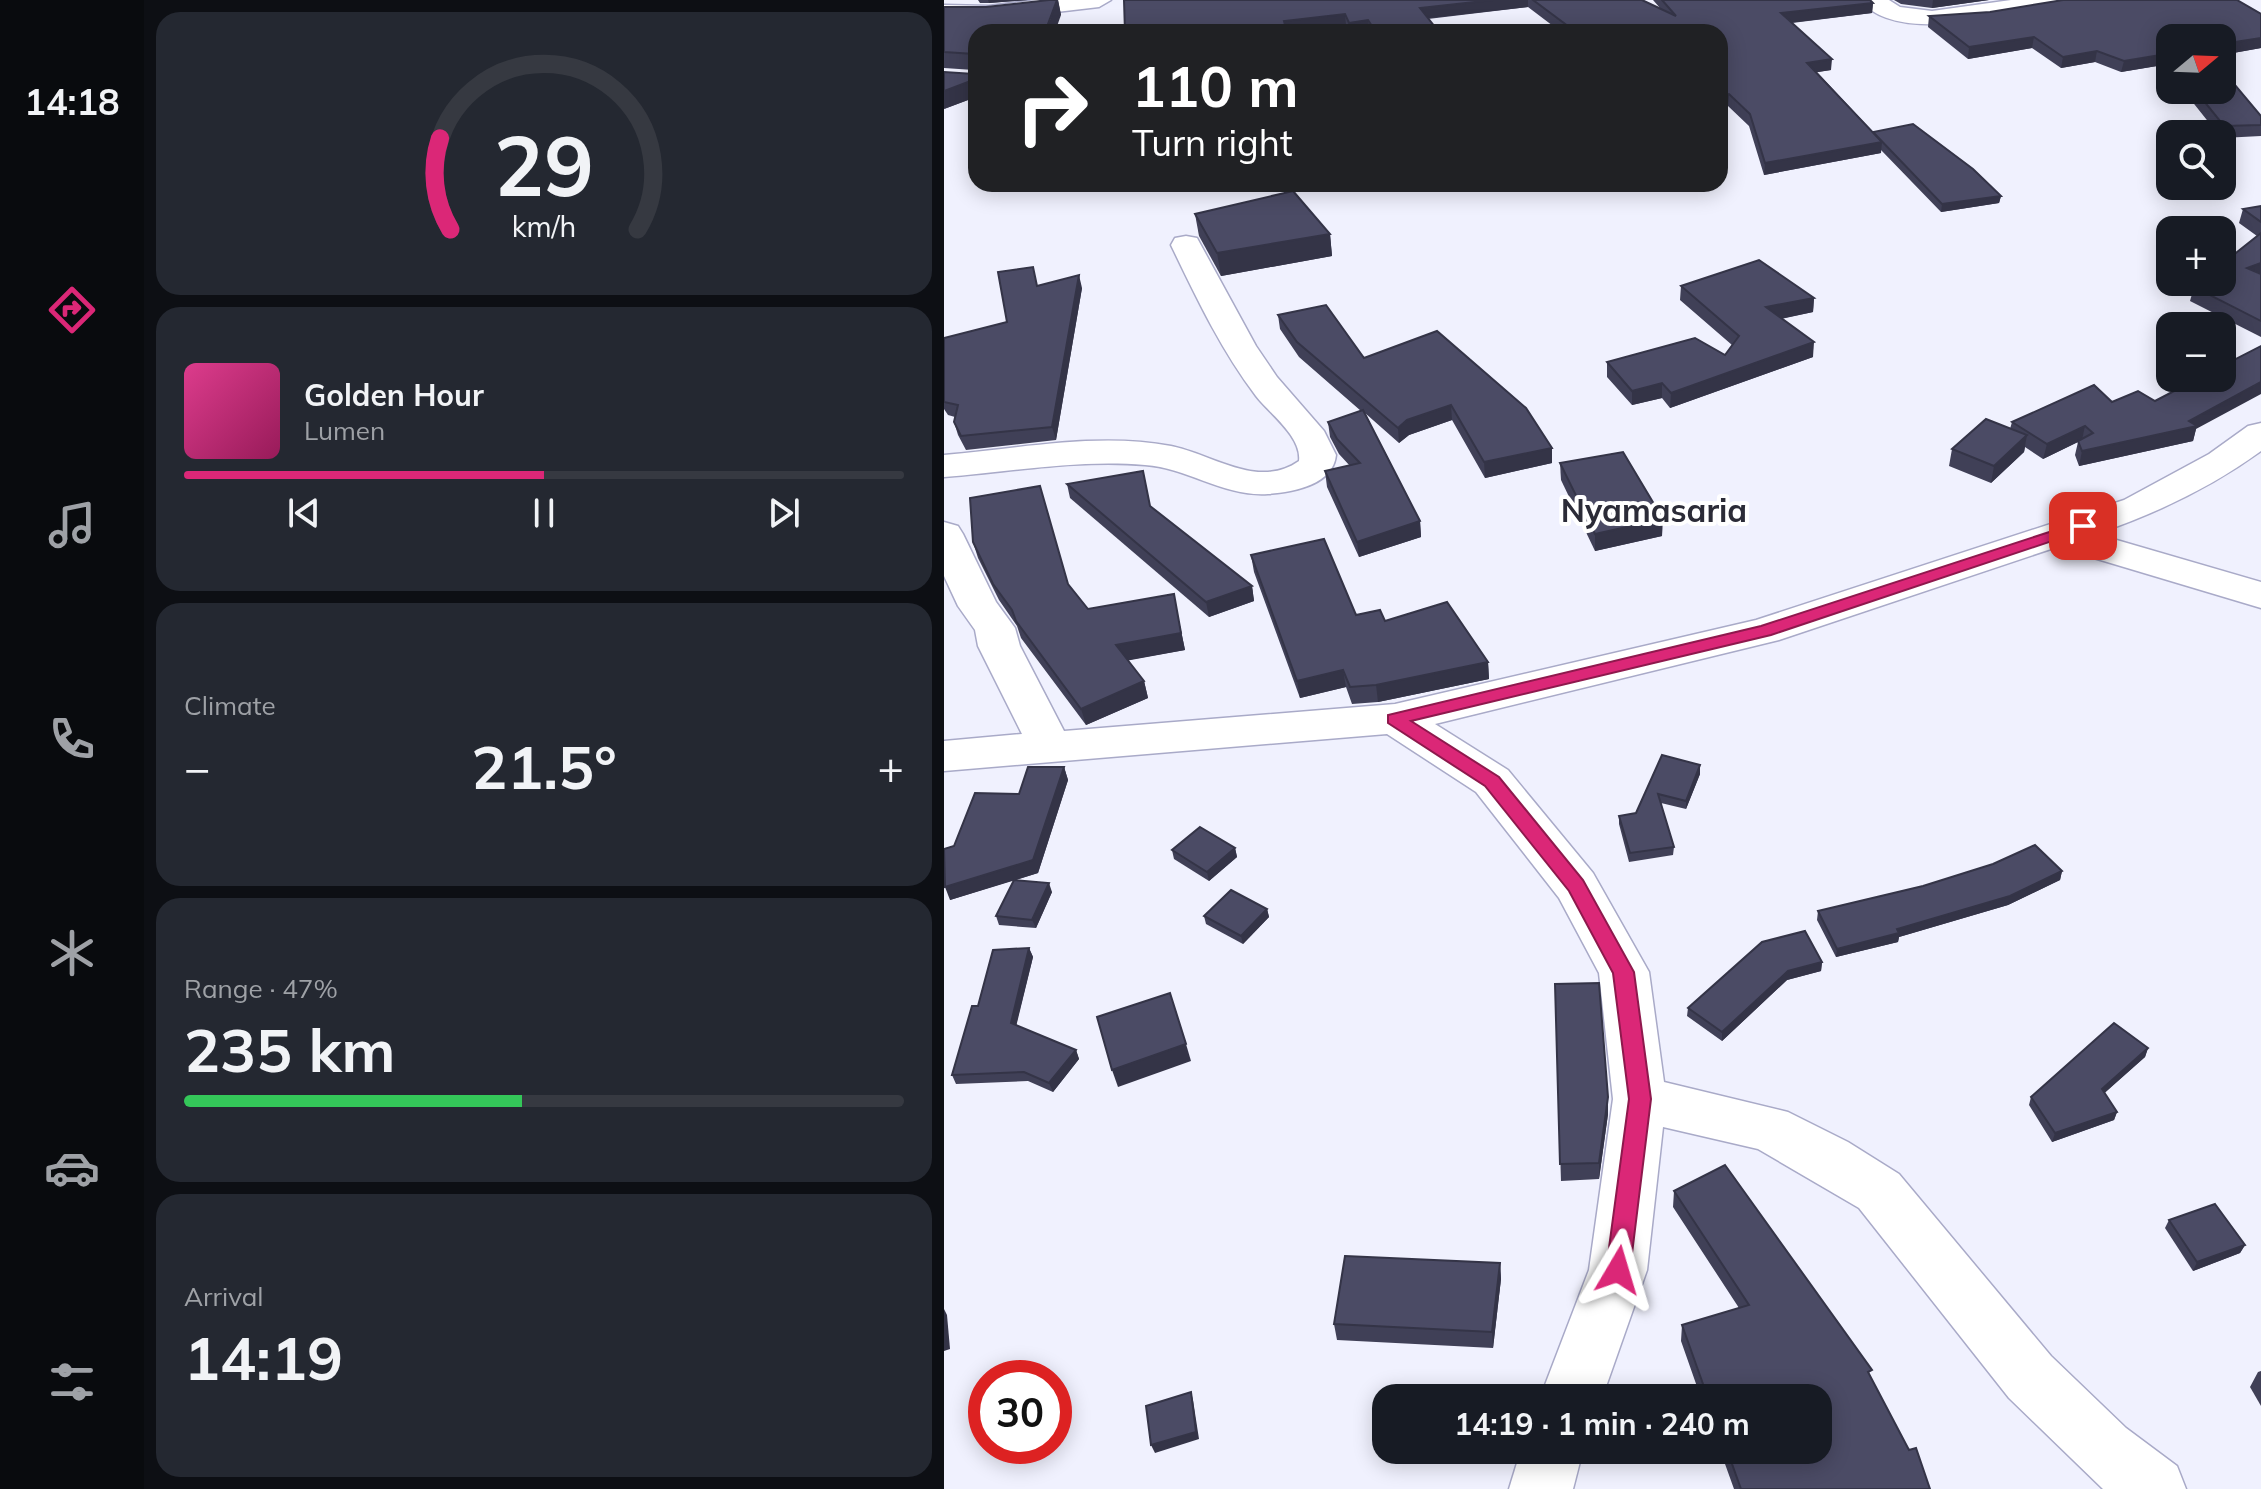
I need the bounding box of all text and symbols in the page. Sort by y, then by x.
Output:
north arrow [2156,24,2236,104]
map controls [2156,24,2236,392]
text: 110 m [1132,51,1299,121]
icon: right [1000,56,1104,160]
text: 14:18 [24,79,120,124]
text: 29 [494,111,594,216]
text: Turn right [1132,120,1293,165]
button: search [2156,120,2236,200]
text: km/h [512,208,576,244]
button: + [2156,216,2236,296]
icon: directions [44,282,100,338]
button: − [2156,312,2236,392]
text: Golden Hour [304,376,484,414]
text: Lumen [304,414,385,447]
district label: Nyamasaria [1561,490,1747,530]
icon: previous [282,491,326,535]
icon: pause [522,491,566,535]
icon: next [762,491,806,535]
pin [2049,492,2117,560]
icon: music [44,497,100,553]
icon: arrive [2061,504,2105,548]
text: Climate [184,689,276,722]
icon: phone [44,711,100,767]
text: 21.5° [471,729,617,804]
text: − [184,740,210,795]
text: + [878,740,904,795]
icon: climate [44,925,100,981]
text: Range · 47% [184,972,338,1005]
text: 235 km [184,1012,396,1087]
icon: car [44,1140,100,1196]
position arrow [1576,1228,1660,1312]
text: Arrival [184,1280,264,1313]
text: 14:19 [184,1320,343,1395]
icon: filters [44,1354,100,1410]
speed limit sign: 30 [968,1360,1072,1464]
text: 14:19 · 1 min · 240 m [1454,1405,1750,1443]

